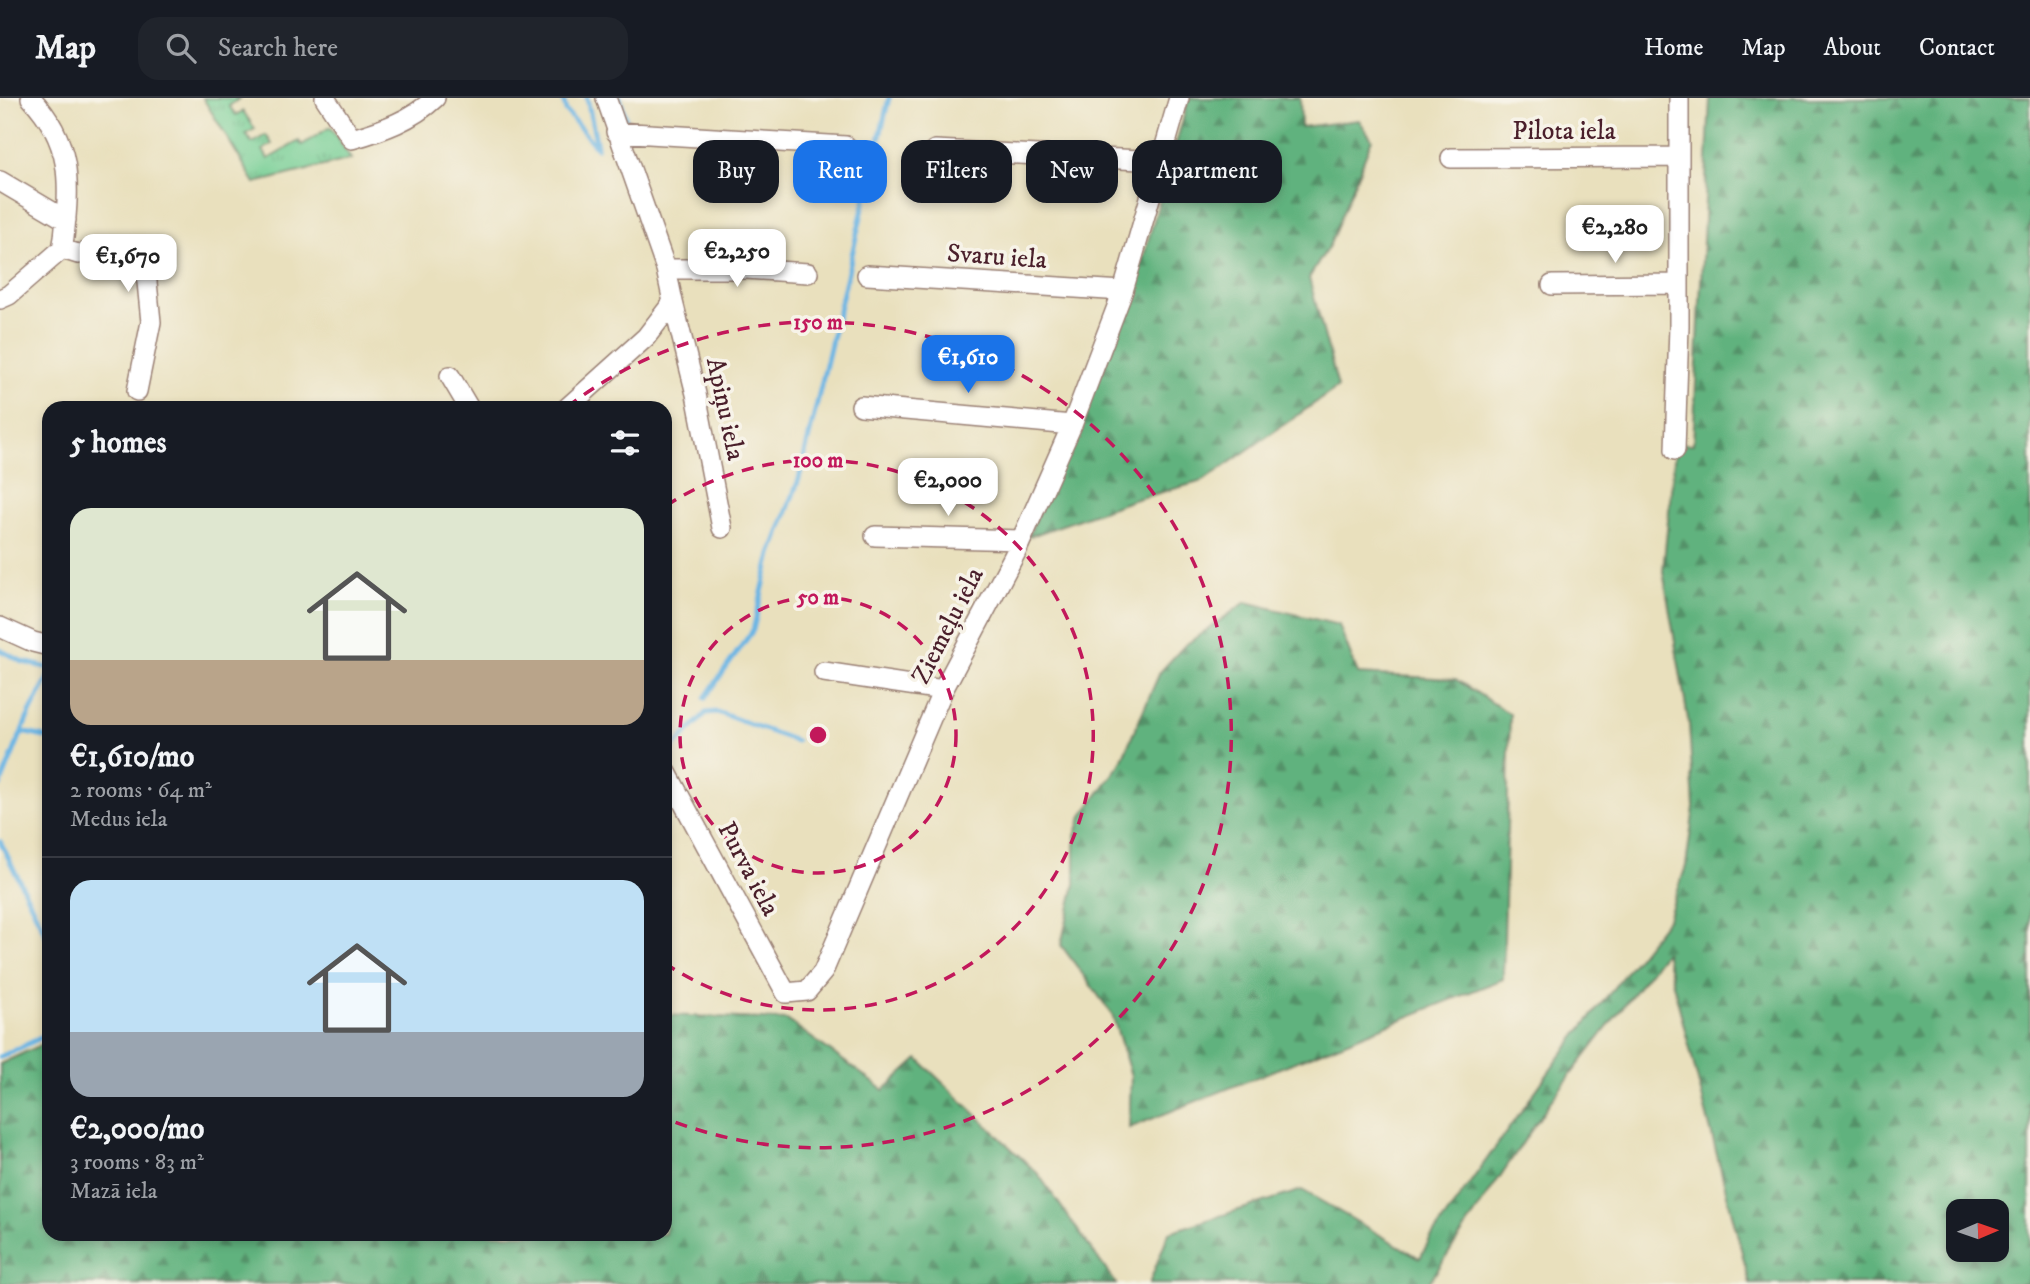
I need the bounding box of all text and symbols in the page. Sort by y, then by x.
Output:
search box [138,17,628,80]
text: Map [35,28,96,69]
icon: search [162,29,200,67]
text: Search here [218,32,338,65]
text: Home [1644,33,1703,63]
text: Map [1741,33,1786,63]
text: About [1824,33,1881,63]
text: Contact [1919,33,1995,63]
street label: Pilota iela [1512,115,1616,148]
chip: Buy [693,140,779,203]
chip: Rent [793,140,887,203]
chip: Filters [901,140,1012,203]
chip: New [1026,140,1118,203]
chip: Apartment [1132,140,1282,203]
pin: €2,280 [1558,206,1672,265]
text: €2,280 [1582,213,1648,242]
pin: €2,250 [680,230,794,289]
pin: €1,670 [71,234,185,294]
text: €2,250 [704,237,770,266]
street label: Svaru iela [946,237,1048,277]
text: €1,670 [96,242,160,271]
text: 150 m [793,310,843,336]
pin: €1,610 [911,336,1025,395]
text: €1,610 [938,343,998,372]
street label: Apiņu iela [698,355,752,463]
icon: filters [606,424,644,462]
text: 5 homes [70,425,166,462]
text: 100 m [793,448,843,474]
pin: €2,000 [891,458,1005,518]
text: €2,000 [914,466,982,495]
icon: home [294,553,420,679]
street label: Ziemeļu iela [905,562,991,690]
text: 50 m [796,585,839,611]
centre of rings [806,723,830,747]
text: €1,610/mo [70,739,194,776]
text: 2 rooms · 64 m² [70,776,212,805]
text: Medus iela [70,805,168,834]
street label: Purva iela [709,816,787,922]
icon: home [294,925,420,1051]
text: €2,000/mo [70,1111,204,1148]
text: 3 rooms · 83 m² [70,1148,204,1177]
text: Mazā iela [70,1177,158,1206]
north arrow [1946,1199,2009,1262]
map controls [1946,1199,2009,1262]

